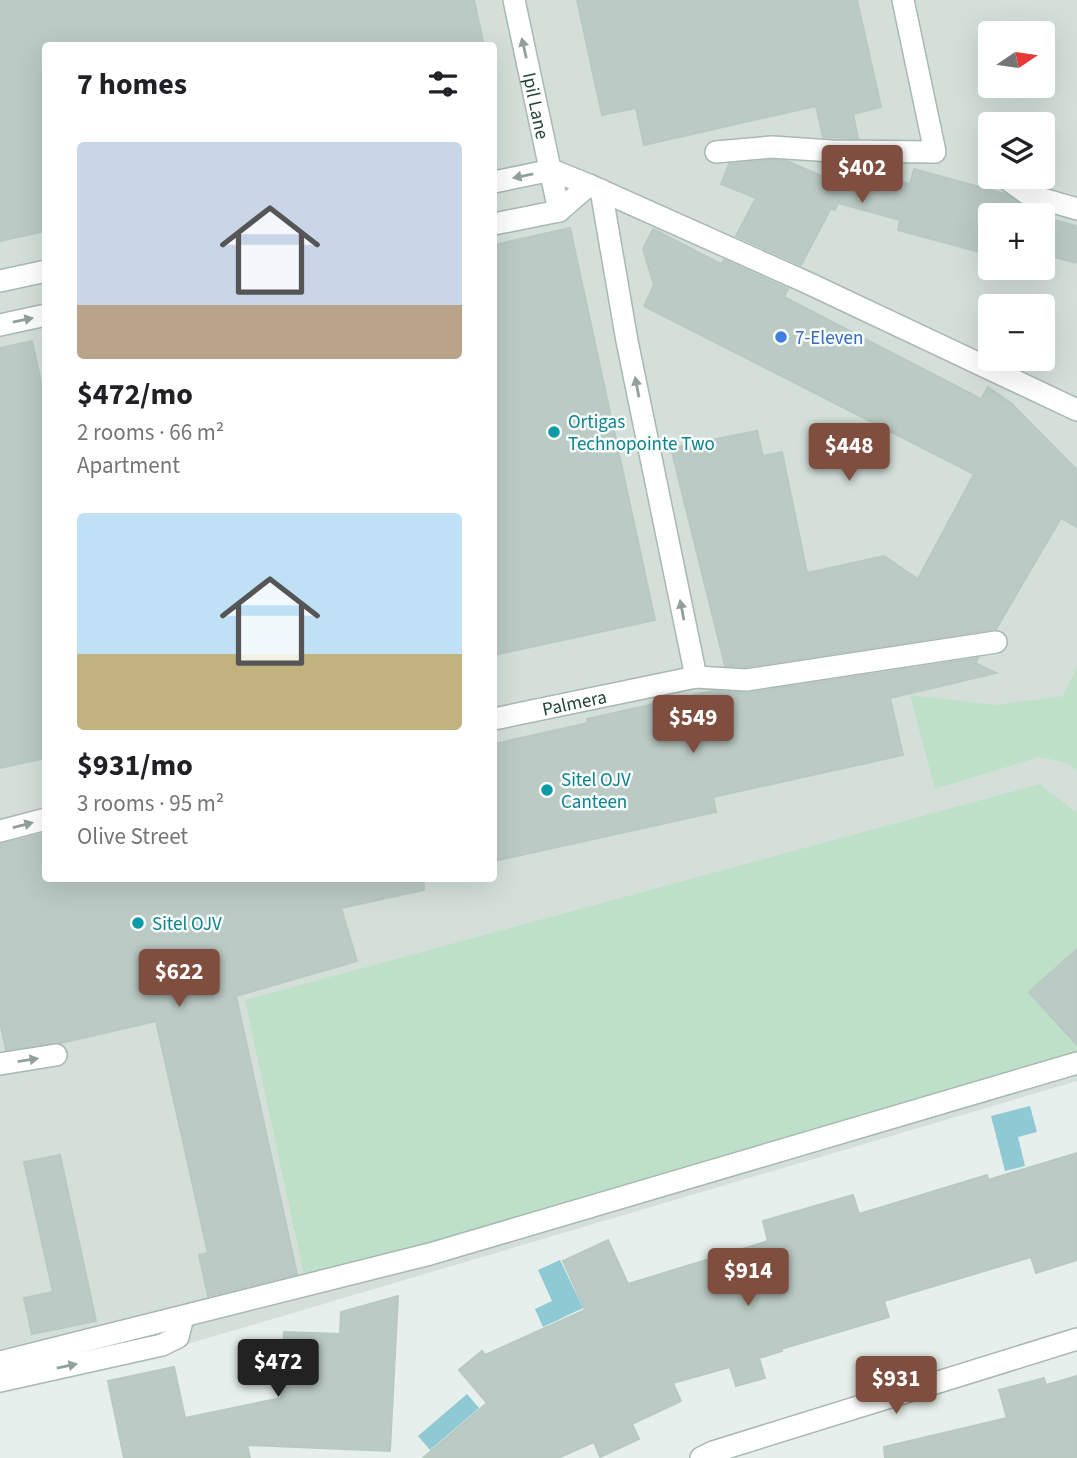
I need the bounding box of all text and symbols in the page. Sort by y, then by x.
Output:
north arrow [978,21,1055,98]
map controls [978,21,1055,371]
one-way arrow [519,37,530,59]
text: 7 homes [77,63,187,106]
icon: filters [424,65,462,103]
street label: Ipil Lane [515,70,555,142]
button: layers [978,112,1055,189]
pin: $402 [821,146,903,205]
text: $402 [838,151,886,184]
one-way arrow [512,171,534,182]
icon: home [207,187,333,313]
button: + [978,203,1055,280]
button: − [978,294,1055,371]
one-way arrow [12,314,34,325]
place label: 7-Eleven [795,325,863,352]
marker: 7-Eleven [773,329,789,345]
text: $472/mo [77,373,193,416]
one-way arrow [631,376,642,398]
place label: Ortigas Technopointe Two [568,409,715,458]
text: 2 rooms · 66 m² [77,416,224,449]
marker: Ortigas Technopointe Two [546,424,562,440]
pin: $448 [808,424,890,483]
text: $448 [825,429,873,462]
text: Apartment [77,449,180,482]
icon: home [207,558,333,684]
one-way arrow [676,599,687,621]
street label: Palmera [540,684,609,724]
pin: $549 [652,696,734,755]
text: $549 [669,701,717,734]
text: $931/mo [77,744,193,787]
place label: Sitel OJV Canteen [561,767,631,816]
marker: Sitel OJV Canteen [539,782,555,798]
text: 3 rooms · 95 m² [77,787,224,820]
one-way arrow [12,819,34,830]
text: Olive Street [77,820,188,853]
place label: Sitel OJV [152,911,222,938]
marker: Sitel OJV [130,915,146,931]
pin: $622 [138,950,220,1009]
text: $622 [155,955,203,988]
one-way arrow [17,1054,39,1065]
pin: $914 [707,1248,789,1308]
text: $914 [724,1254,772,1287]
pin: $472 [237,1340,319,1399]
text: $472 [254,1345,302,1378]
pin: $931 [855,1356,937,1416]
one-way arrow [56,1360,78,1371]
text: $931 [872,1362,920,1395]

